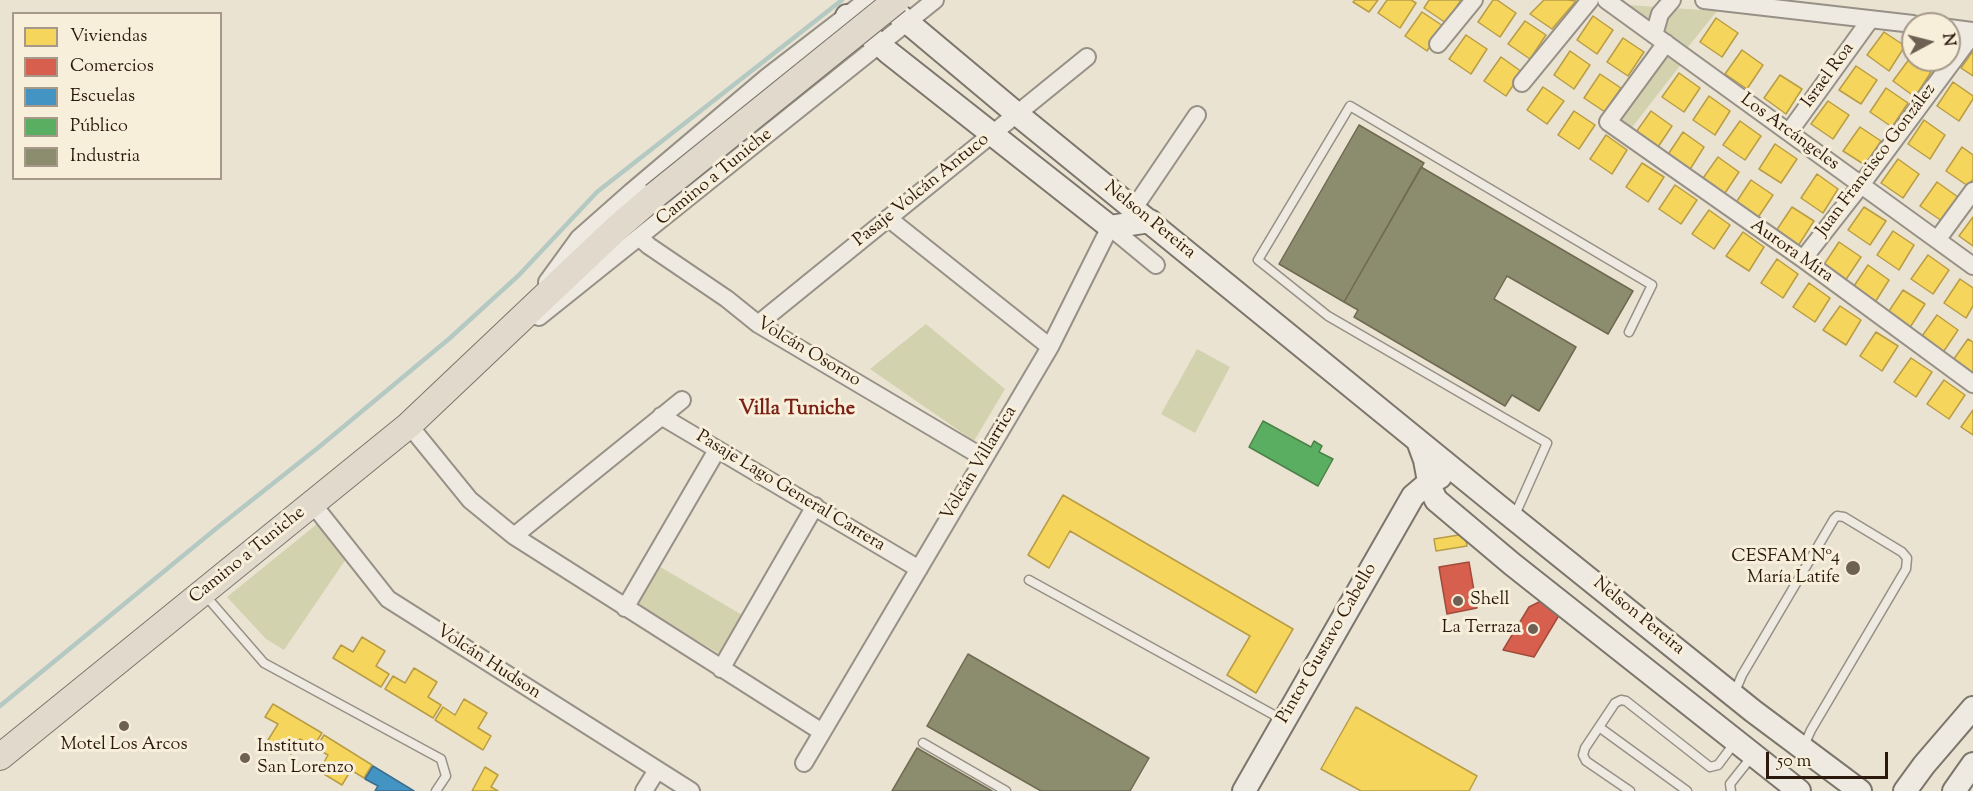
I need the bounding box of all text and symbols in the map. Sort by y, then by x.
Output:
legend [12,12,222,180]
north arrow [1901,12,1961,72]
text: Viviendas [70,24,147,50]
text: N [1935,32,1960,48]
street label: Israel Roa [1798,39,1860,113]
text: Comercios [70,54,154,80]
street label: Juan Francisco González [1812,80,1942,242]
text: Escuelas [70,84,135,110]
street label: Los Arcángeles [1735,90,1843,176]
text: Público [70,114,128,140]
street label: Camino a Tuniche [653,125,777,231]
street label: Pasaje Volcán Antuco [850,130,994,252]
text: Industria [70,144,140,170]
street label: Nelson Pereira [1099,177,1199,265]
street label: Aurora Mira [1745,215,1837,289]
street label: Volcán Osorno [752,313,864,393]
district label: Villa Tuniche [739,399,855,423]
street label: Volcán Villarrica [937,403,1023,525]
street label: Pasaje Lago General Carrera [691,427,889,557]
street label: Camino a Tuniche [186,503,310,609]
place label: CESFAM Nº4 María Latife [1731,547,1840,590]
marker: CESFAM Nº4 María Latife [1844,559,1862,577]
street label: Pintor Gustavo Cabello [1273,560,1383,728]
street label: Nelson Pereira [1588,573,1688,661]
place label: Shell [1470,590,1509,612]
marker: Shell [1451,594,1465,608]
place label: La Terraza [1442,618,1521,640]
street label: Volcán Hudson [432,621,544,705]
marker: La Terraza [1526,622,1540,636]
marker: Motel Los Arcos [117,719,131,733]
place label: Motel Los Arcos [60,735,188,757]
place label: Instituto San Lorenzo [257,737,354,780]
scale bar [1769,740,1890,778]
text: 50 m [1777,749,1811,775]
marker: Instituto San Lorenzo [238,751,252,765]

